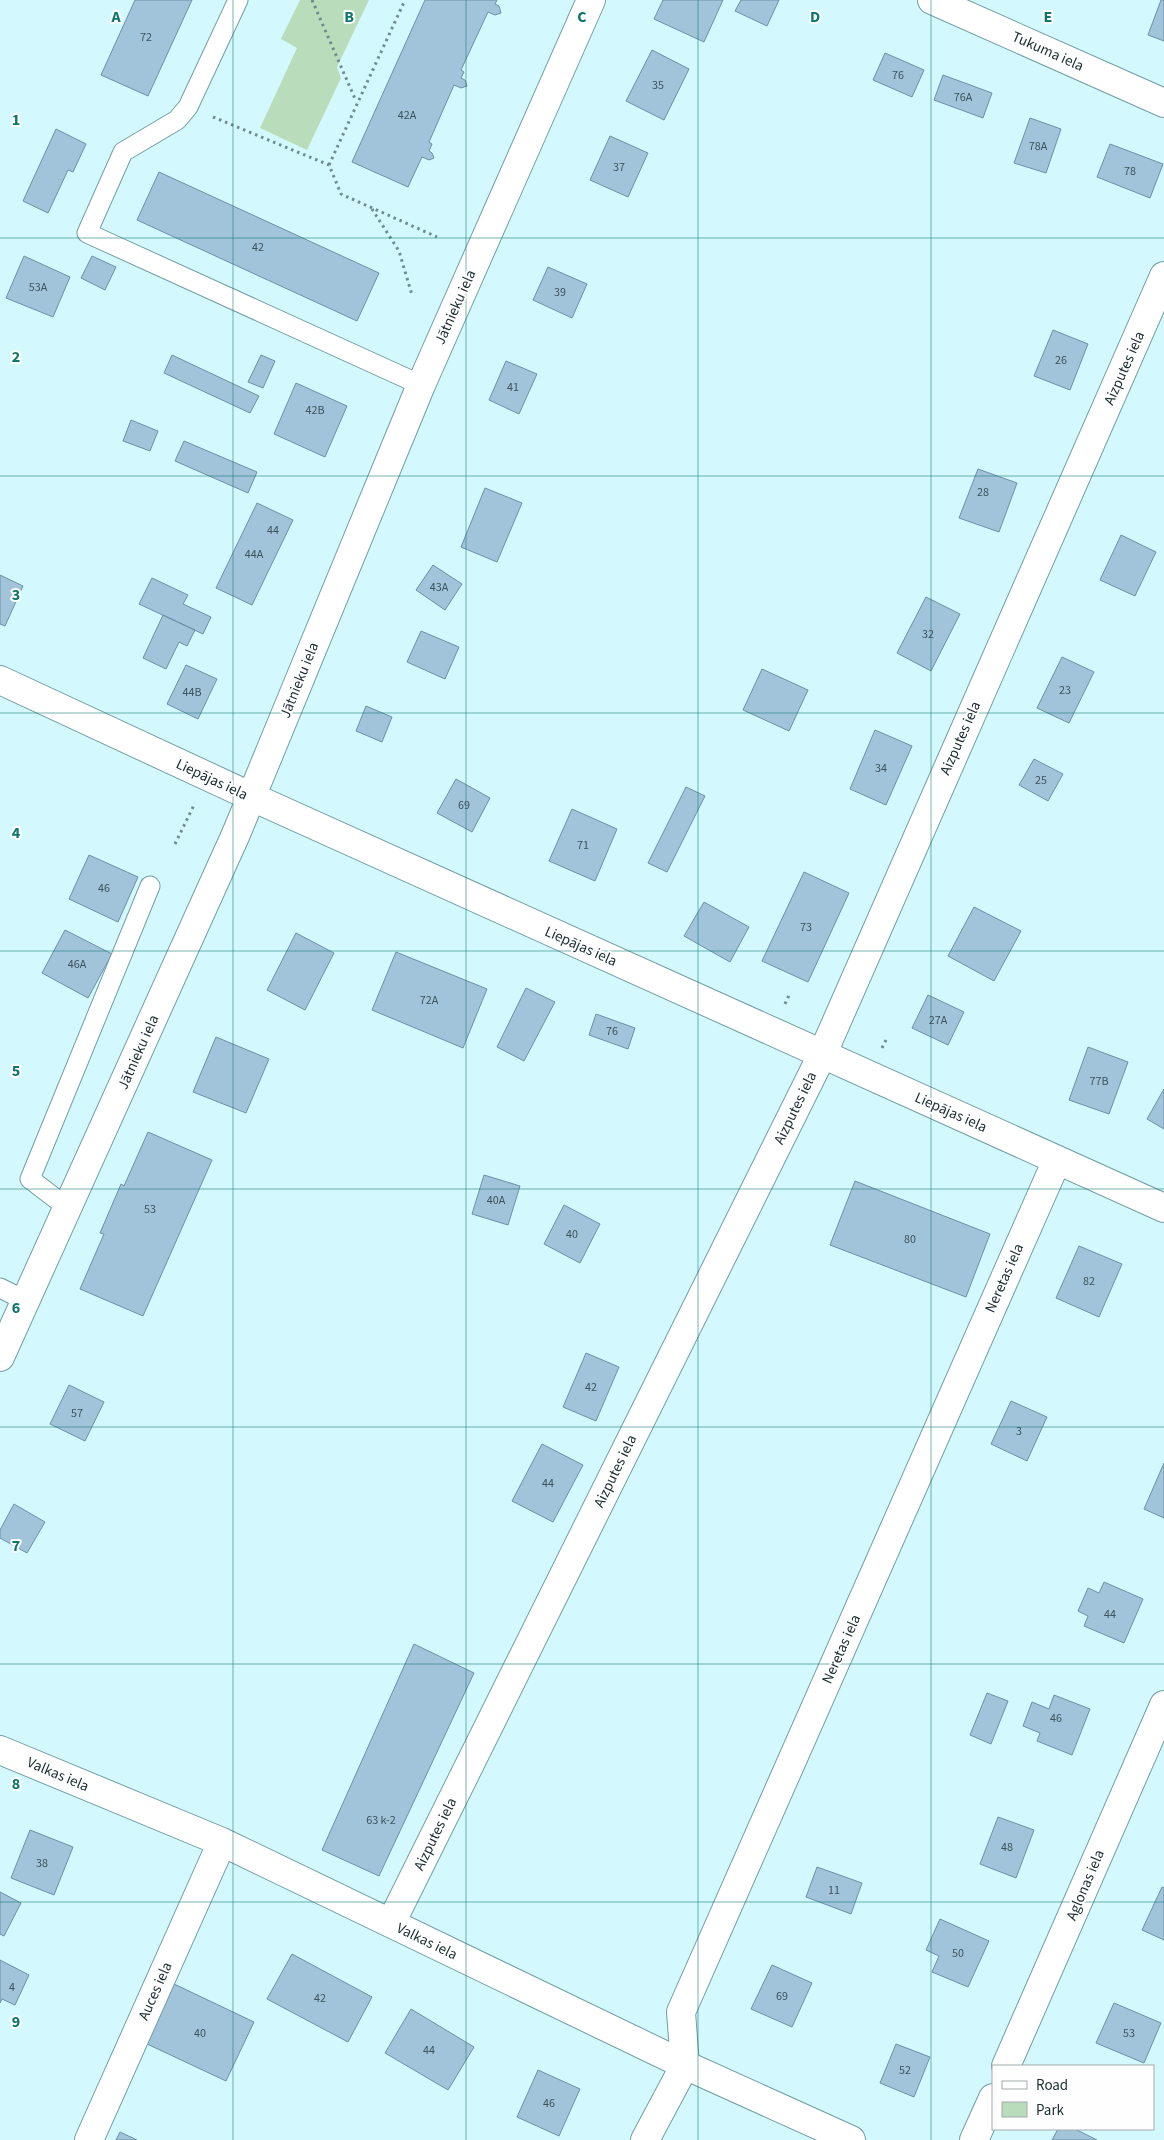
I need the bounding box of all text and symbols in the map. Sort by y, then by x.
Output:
text: A [110,6,121,28]
text: B [344,6,354,28]
text: C [577,6,587,28]
text: D [810,6,820,28]
text: E [1044,6,1052,28]
street label: Tukuma iela [1009,26,1087,77]
house number: 72 [140,29,152,46]
house number: 76 [892,67,904,84]
house number: 35 [652,77,664,94]
house number: 76A [954,89,973,106]
house number: 42A [398,107,417,124]
text: 1 [12,109,20,131]
house number: 78A [1029,138,1048,155]
house number: 37 [613,159,625,176]
house number: 78 [1124,163,1136,180]
house number: 42 [252,239,264,256]
street label: Jātnieku iela [430,266,481,348]
house number: 53A [29,279,48,296]
house number: 39 [554,284,566,301]
street label: Aizputes iela [1099,328,1150,408]
text: 2 [12,346,20,368]
house number: 26 [1055,352,1067,369]
house number: 41 [507,379,519,396]
house number: 42B [306,402,324,419]
house number: 28 [977,484,989,501]
house number: 44 [267,522,279,539]
house number: 44A [245,546,264,563]
house number: 43A [430,579,449,596]
text: 3 [12,584,20,606]
house number: 32 [922,626,934,643]
street label: Jātnieku iela [275,639,324,721]
house number: 23 [1059,682,1071,699]
house number: 44B [183,684,201,701]
street label: Aizputes iela [935,698,986,778]
street label: Liepājas iela [172,754,251,805]
house number: 34 [875,760,887,777]
house number: 25 [1035,772,1047,789]
house number: 69 [458,797,470,814]
text: 4 [12,822,21,844]
house number: 71 [577,837,589,854]
house number: 46 [98,880,110,897]
house number: 73 [800,919,812,936]
street label: Liepājas iela [541,921,620,972]
house number: 46A [68,956,87,973]
house number: 72A [420,992,439,1009]
street label: Jātnieku iela [113,1011,164,1093]
house number: 27A [929,1012,948,1029]
house number: 76 [606,1023,618,1040]
text: 5 [12,1060,20,1082]
street label: Aizputes iela [769,1068,822,1148]
house number: 77B [1090,1073,1108,1090]
street label: Liepājas iela [911,1087,990,1138]
house number: 40A [487,1192,506,1209]
house number: 53 [144,1201,156,1218]
house number: 40 [566,1226,578,1243]
house number: 80 [904,1231,916,1248]
street label: Neretas iela [980,1240,1029,1316]
house number: 82 [1083,1273,1095,1290]
text: 6 [12,1297,20,1319]
house number: 42 [585,1379,597,1396]
house number: 57 [71,1405,83,1422]
house number: 3 [1016,1423,1022,1440]
street label: Aizputes iela [589,1431,642,1511]
house number: 44 [542,1475,554,1492]
text: 7 [12,1535,20,1557]
house number: 44 [1104,1606,1116,1623]
street label: Neretas iela [817,1611,866,1687]
house number: 46 [1050,1710,1062,1727]
street label: Valkas iela [24,1752,92,1797]
text: 8 [12,1773,20,1795]
street label: Aizputes iela [409,1794,462,1874]
house number: 63 k-2 [366,1812,396,1829]
house number: 48 [1001,1839,1013,1856]
street label: Aglonas iela [1061,1846,1110,1924]
house number: 38 [36,1855,48,1872]
house number: 11 [828,1882,840,1899]
street label: Valkas iela [393,1918,461,1965]
house number: 50 [952,1945,964,1962]
street label: Auces iela [133,1959,178,2024]
house number: 4 [9,1979,15,1996]
house number: 69 [776,1988,788,2005]
house number: 42 [314,1990,326,2007]
text: 9 [12,2011,20,2033]
house number: 40 [194,2025,206,2042]
house number: 53 [1123,2025,1135,2042]
house number: 44 [423,2042,435,2059]
house number: 52 [899,2062,911,2079]
legend [992,2065,1154,2130]
text: Road [1036,2075,1068,2096]
house number: 46 [543,2095,555,2112]
text: Park [1036,2100,1065,2121]

